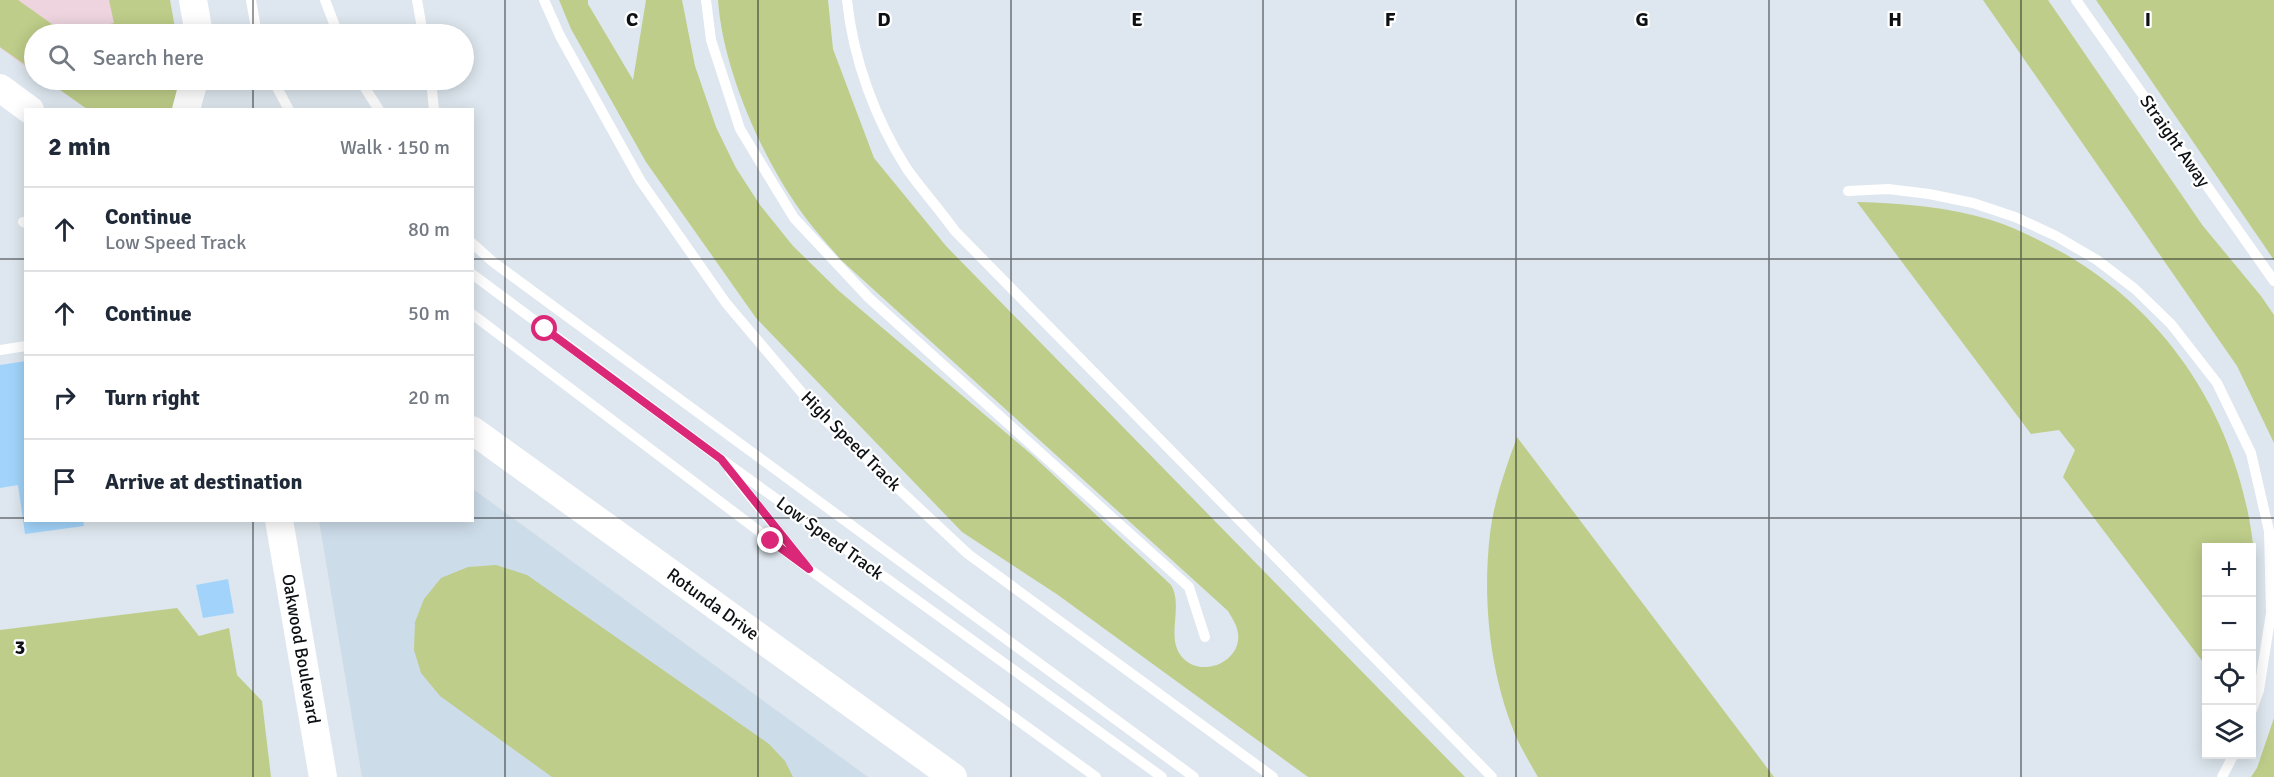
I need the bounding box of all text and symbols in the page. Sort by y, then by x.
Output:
text: C [626,7,638,32]
text: D [877,7,891,32]
text: E [1131,7,1143,32]
text: F [1385,7,1396,32]
text: G [1635,7,1649,32]
text: H [1888,7,1902,32]
text: I [2145,7,2151,32]
search box [24,24,474,90]
icon: search [45,41,78,74]
text: Search here [93,44,204,71]
street label: Straight Away [2135,91,2215,192]
text: 2 min [48,131,111,163]
text: Walk · 150 m [340,135,450,160]
text: Continue [105,203,192,230]
icon: ahead [48,213,81,246]
text: 80 m [408,217,450,242]
text: Low Speed Track [105,230,246,255]
icon: ahead [48,297,81,330]
text: Continue [105,300,192,327]
text: 50 m [408,301,450,326]
route start [531,315,557,341]
icon: right [48,381,81,414]
text: Turn right [105,384,200,411]
text: 20 m [408,385,450,410]
street label: High Speed Track [796,386,906,496]
icon: arrive [48,465,81,498]
text: Arrive at destination [105,468,302,495]
street label: Low Speed Track [772,492,888,584]
route end [757,527,783,553]
map controls [2202,543,2256,759]
button: + [2202,543,2256,597]
street label: Rotunda Drive [663,563,763,645]
street label: Oakwood Boulevard [277,572,325,726]
button: − [2202,597,2256,651]
text: 3 [15,635,25,660]
button: locate [2202,651,2256,705]
button: layers [2202,705,2256,759]

